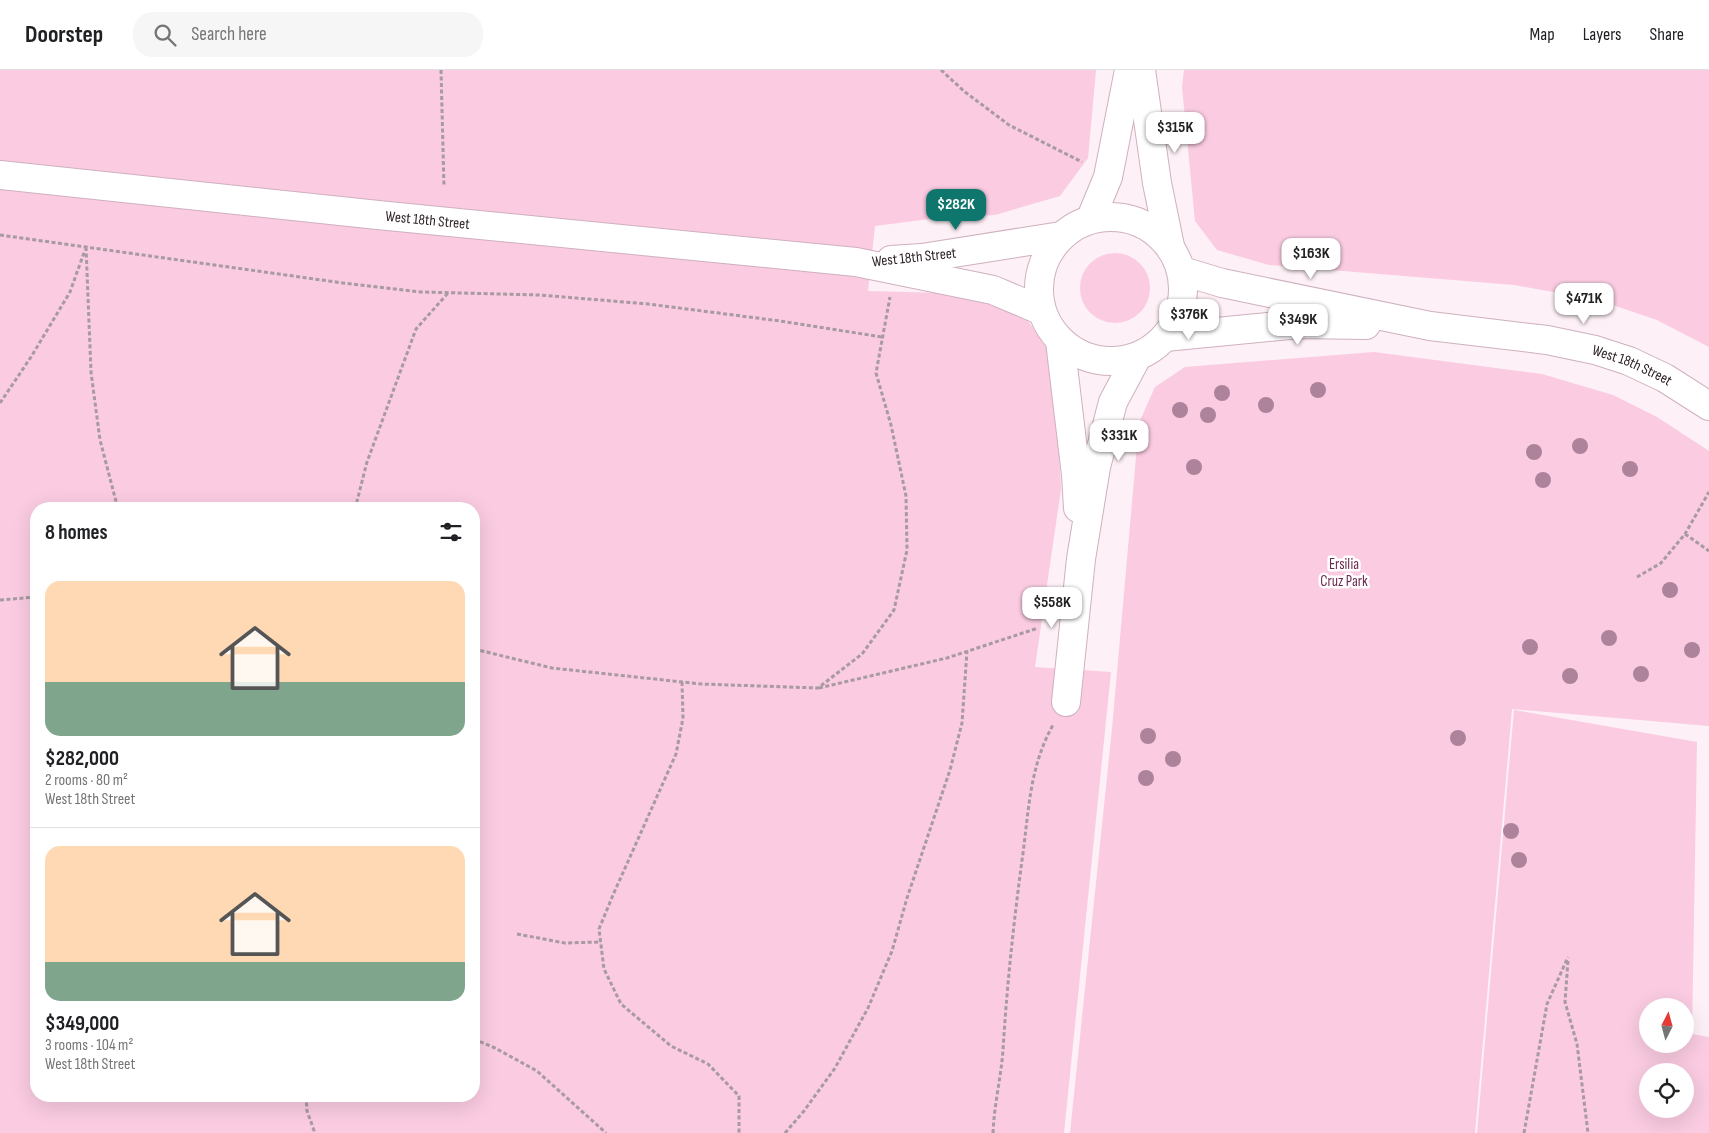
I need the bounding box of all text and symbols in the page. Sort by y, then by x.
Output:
search box [133,12,483,57]
text: Doorstep [25,20,103,49]
icon: search [151,21,179,49]
text: Search here [191,23,267,46]
text: Map [1530,24,1555,45]
text: Layers [1583,24,1622,45]
text: Share [1650,24,1684,45]
pin: $315K [1140,112,1210,154]
text: $315K [1157,118,1193,137]
pin: $282K [921,189,991,231]
text: $282K [937,195,975,214]
street label: West 18th Street [384,207,471,234]
pin: $163K [1276,238,1346,280]
street label: West 18th Street [871,244,958,271]
text: $163K [1292,244,1330,263]
pin: $471K [1549,282,1619,325]
text: $471K [1566,289,1602,308]
pin: $376K [1154,298,1224,341]
pin: $349K [1263,304,1333,346]
text: $376K [1170,305,1208,324]
text: $349K [1279,310,1317,329]
street label: West 18th Street [1590,341,1676,390]
pin: $331K [1084,420,1154,462]
text: $331K [1101,426,1137,445]
icon: filters [437,518,465,546]
text: 8 homes [45,520,108,545]
park label: Ersilia Cruz Park [1320,555,1368,591]
pin: $558K [1017,586,1087,629]
text: $558K [1033,593,1071,612]
icon: home [210,613,300,703]
text: $282,000 [45,746,119,771]
text: 2 rooms · 80 m² [45,771,128,790]
text: West 18th Street [45,790,135,809]
icon: home [210,879,300,969]
north arrow [1639,998,1694,1052]
map controls [1639,998,1694,1118]
text: $349,000 [45,1011,119,1036]
text: 3 rooms · 104 m² [45,1036,133,1055]
text: West 18th Street [45,1055,135,1074]
button: locate [1639,1063,1694,1118]

